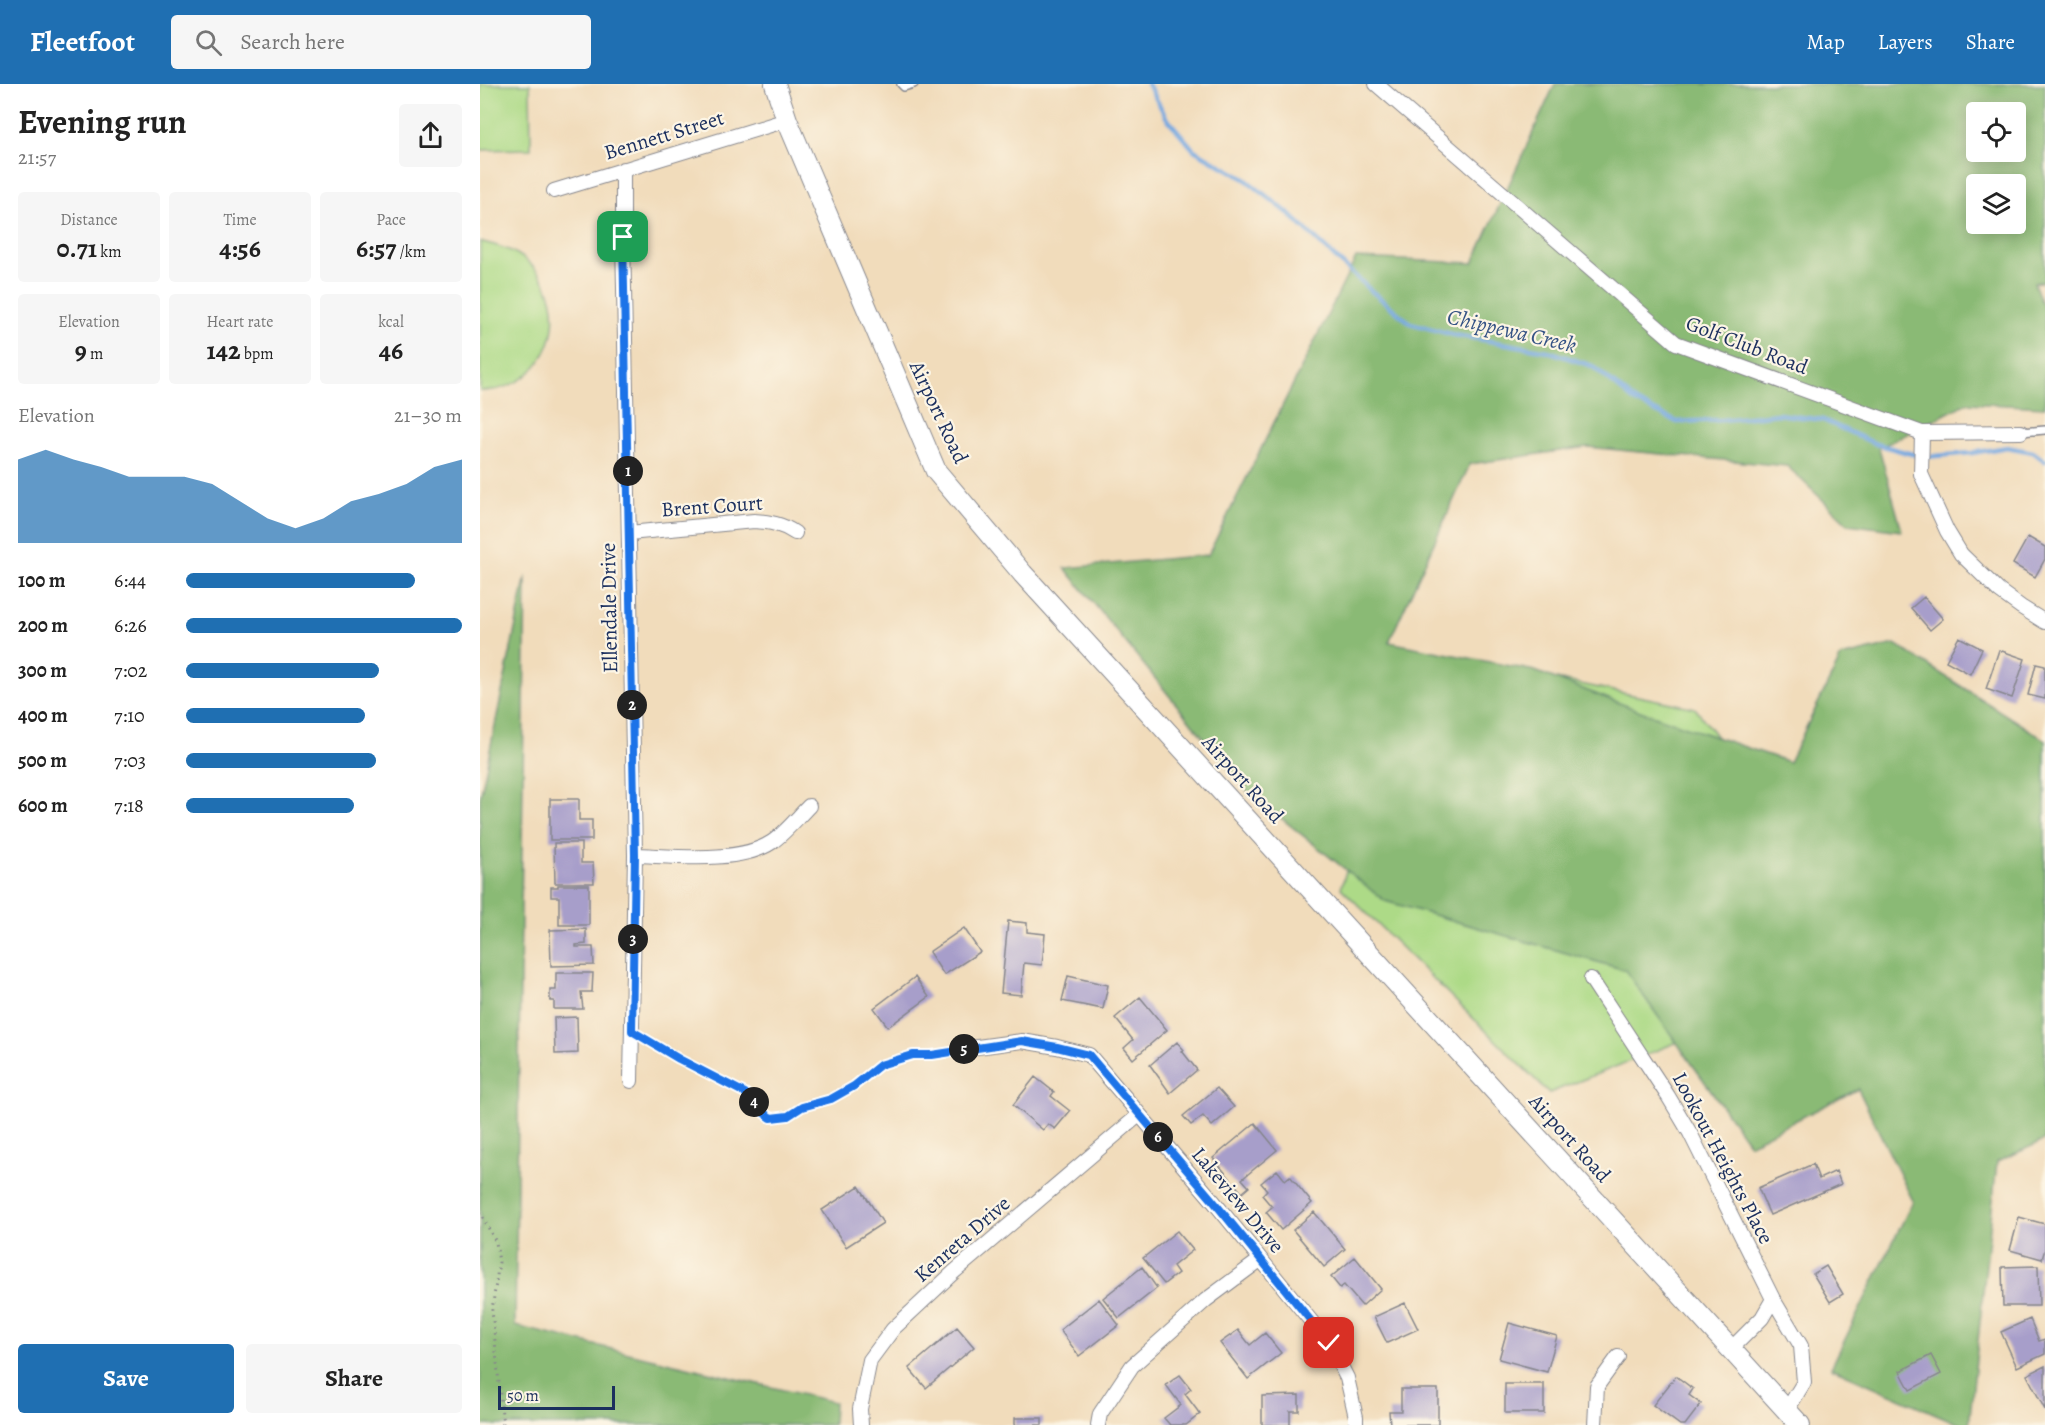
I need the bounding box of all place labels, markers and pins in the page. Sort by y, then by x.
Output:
pin [597,211,648,262]
pin: 1 [613,456,643,486]
pin: 2 [617,690,647,720]
pin: 3 [618,924,648,954]
pin: 5 [949,1034,979,1064]
pin: 4 [739,1087,769,1117]
pin: 6 [1143,1122,1173,1152]
pin [1303,1317,1354,1368]

